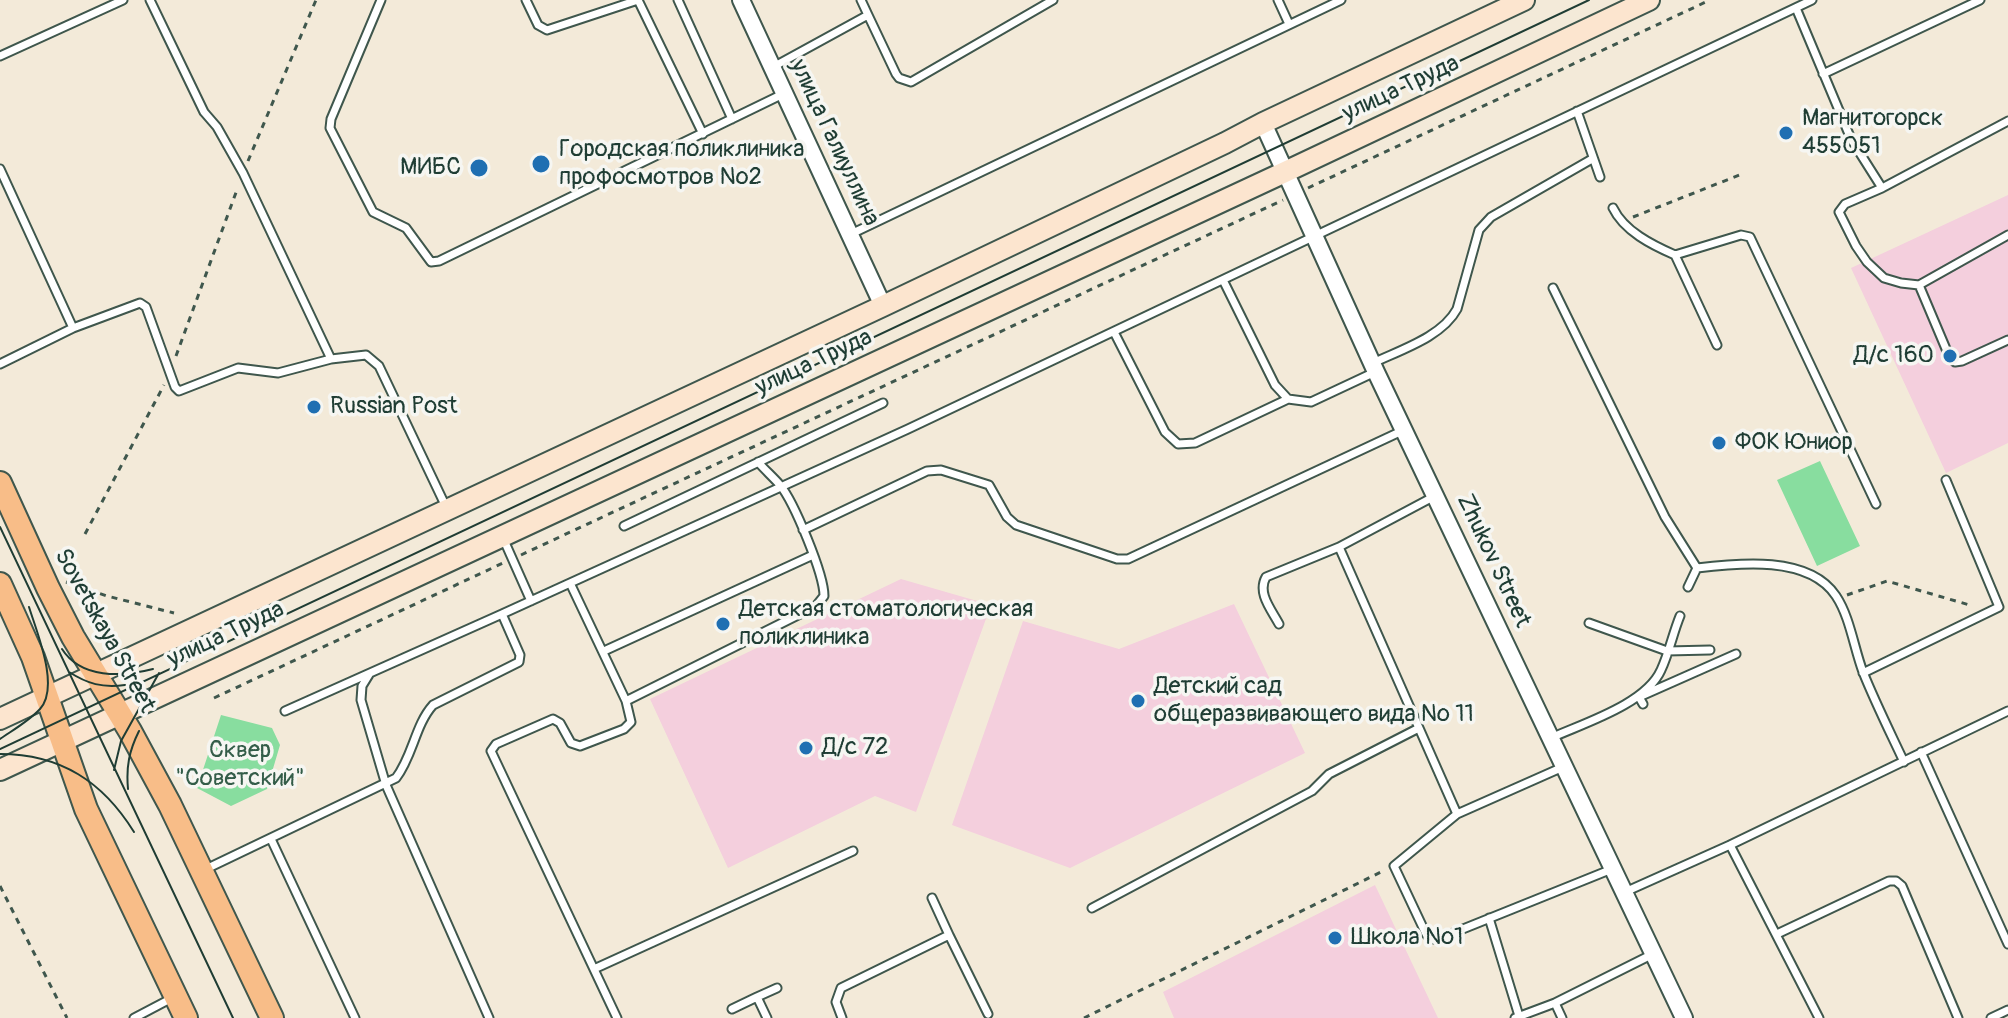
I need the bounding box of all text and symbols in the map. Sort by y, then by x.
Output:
street label: улица Труда [1338,49,1464,129]
street label: улица Галиуллина [783,55,885,231]
place label: Магнитогорск 455051 [1802,105,1943,161]
marker: Магнитогорск 455051 [1777,124,1795,142]
place label: Городская поликлиника профосмотров №2 [559,136,805,192]
marker: Городская поликлиника профосмотров №2 [530,153,552,175]
place label: МИБС [400,154,461,182]
marker: МИБС [468,157,490,179]
street label: улица Труда [751,323,877,403]
place label: Д/с 160 [1854,342,1934,370]
marker: Д/с 160 [1941,347,1959,365]
place label: Russian Post [330,393,457,421]
marker: Russian Post [305,398,323,416]
place label: ФОК Юниор [1735,429,1853,457]
marker: ФОК Юниор [1710,434,1728,452]
street label: Zhukov Street [1450,490,1536,632]
street label: Sovetskaya Street [47,544,161,718]
street label: улица Труда [163,595,289,675]
place label: Детская стоматологическая поликлиника [739,596,1033,652]
marker: Детская стоматологическая поликлиника [714,615,732,633]
place label: Детский сад общеразвивающего вида № 11 [1154,673,1474,729]
marker: Детский сад общеразвивающего вида № 11 [1129,692,1147,710]
place label: Д/с 72 [822,734,889,762]
park label: Сквер "Советский" [175,737,305,793]
marker: Д/с 72 [797,739,815,757]
place label: Школа №1 [1351,924,1463,952]
marker: Школа №1 [1326,929,1344,947]

